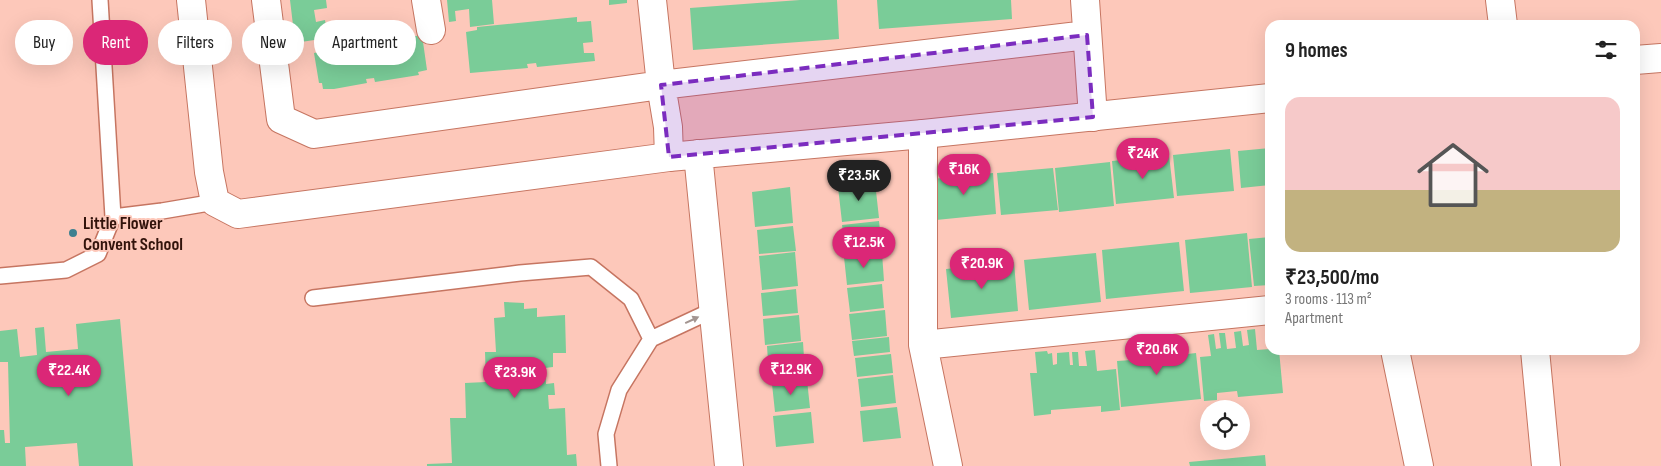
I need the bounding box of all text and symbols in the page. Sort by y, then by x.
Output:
chip: Buy [15,20,73,65]
chip: Rent [83,20,148,65]
chip: Filters [158,20,232,65]
chip: New [242,20,304,65]
chip: Apartment [314,20,416,65]
icon: filters [1592,36,1620,64]
text: 9 homes [1285,38,1348,63]
icon: home [1408,130,1498,220]
pin: ₹24K [1113,138,1173,180]
text: ₹24K [1127,144,1159,163]
pin: ₹16K [934,154,994,196]
pin: ₹23.5K [818,160,900,202]
text: ₹16K [949,160,979,179]
text: ₹23.5K [838,166,880,185]
place label: Little Flower Convent School [83,213,183,255]
pin: ₹12.5K [823,226,905,269]
marker: Little Flower Convent School [67,227,79,239]
text: ₹12.5K [843,233,885,252]
pin: ₹20.9K [941,248,1023,290]
text: ₹20.9K [961,254,1003,273]
text: ₹23,500/mo [1285,265,1379,290]
text: 3 rooms · 113 m² [1285,290,1372,309]
text: Apartment [1285,309,1343,328]
one-way arrow [685,316,699,324]
pin: ₹20.6K [1116,334,1198,376]
text: ₹20.6K [1136,340,1178,359]
pin: ₹22.4K [28,354,110,397]
pin: ₹12.9K [750,354,832,396]
pin: ₹23.9K [474,356,556,399]
text: ₹12.9K [770,360,812,379]
text: ₹22.4K [48,361,90,380]
text: ₹23.9K [494,363,536,382]
map controls [1200,400,1250,450]
button: locate [1200,400,1250,450]

